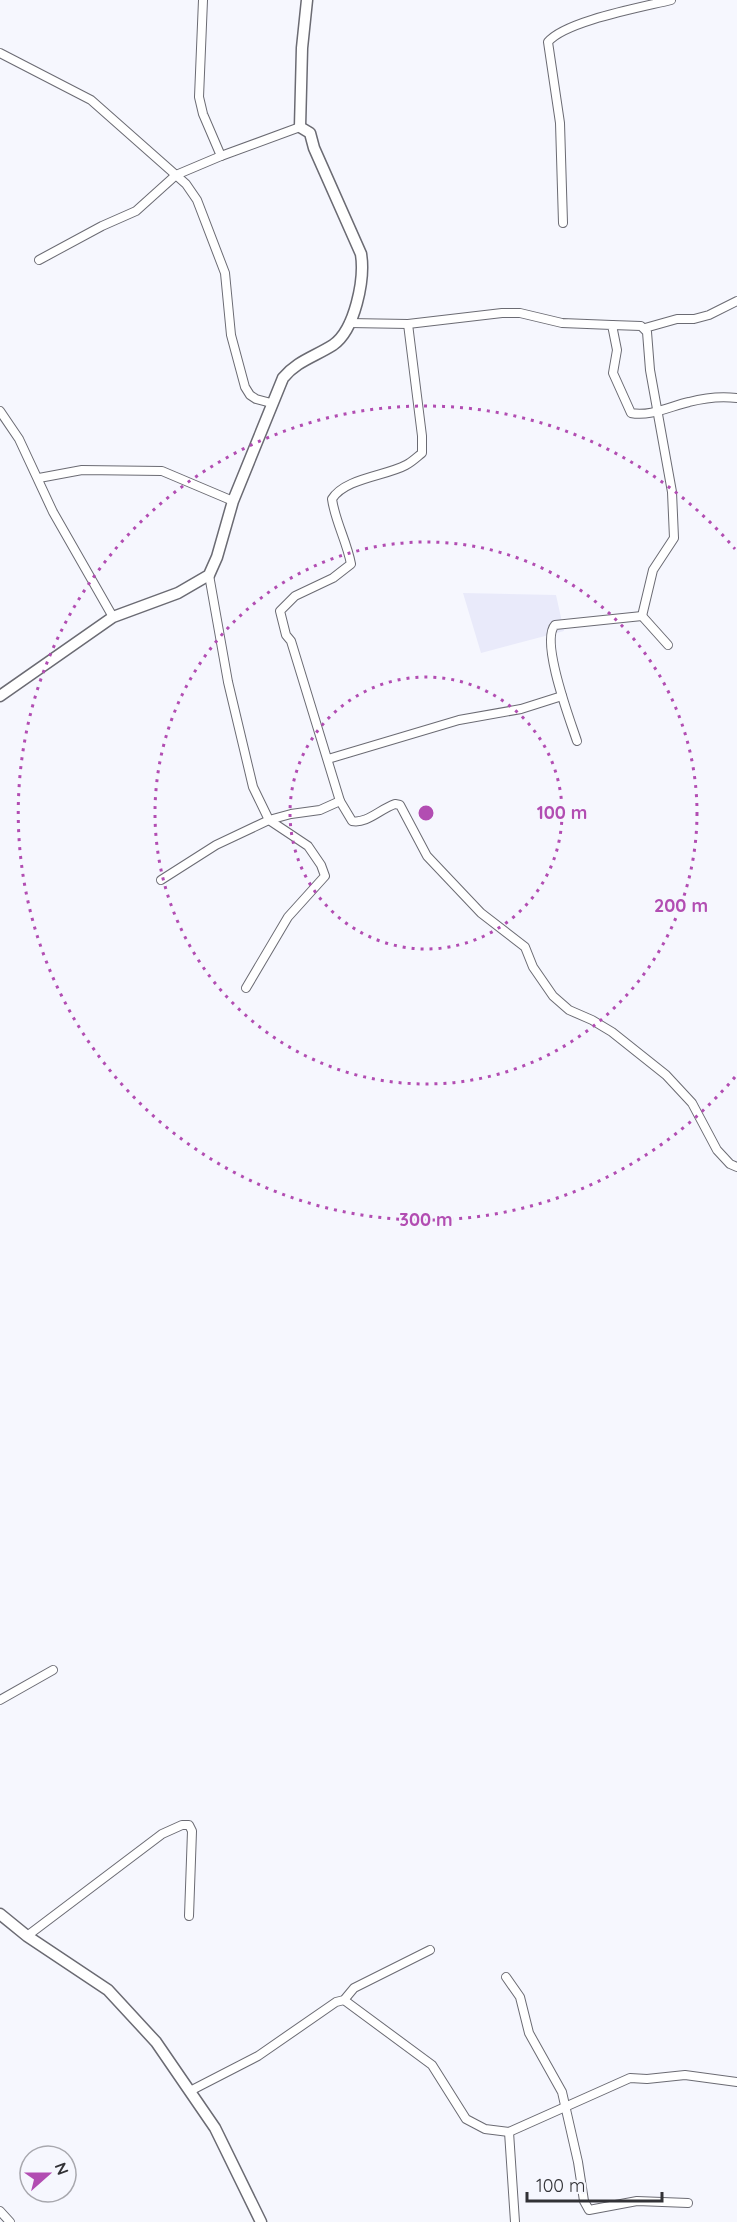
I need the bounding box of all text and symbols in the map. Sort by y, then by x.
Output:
text: 100 m [537,801,587,824]
centre of rings [416,803,436,823]
text: 200 m [654,894,708,917]
text: 300 m [399,1208,453,1231]
north arrow [18,2144,78,2204]
text: N [51,2160,73,2178]
scale bar [527,2165,662,2203]
text: 100 m [536,2174,585,2197]

